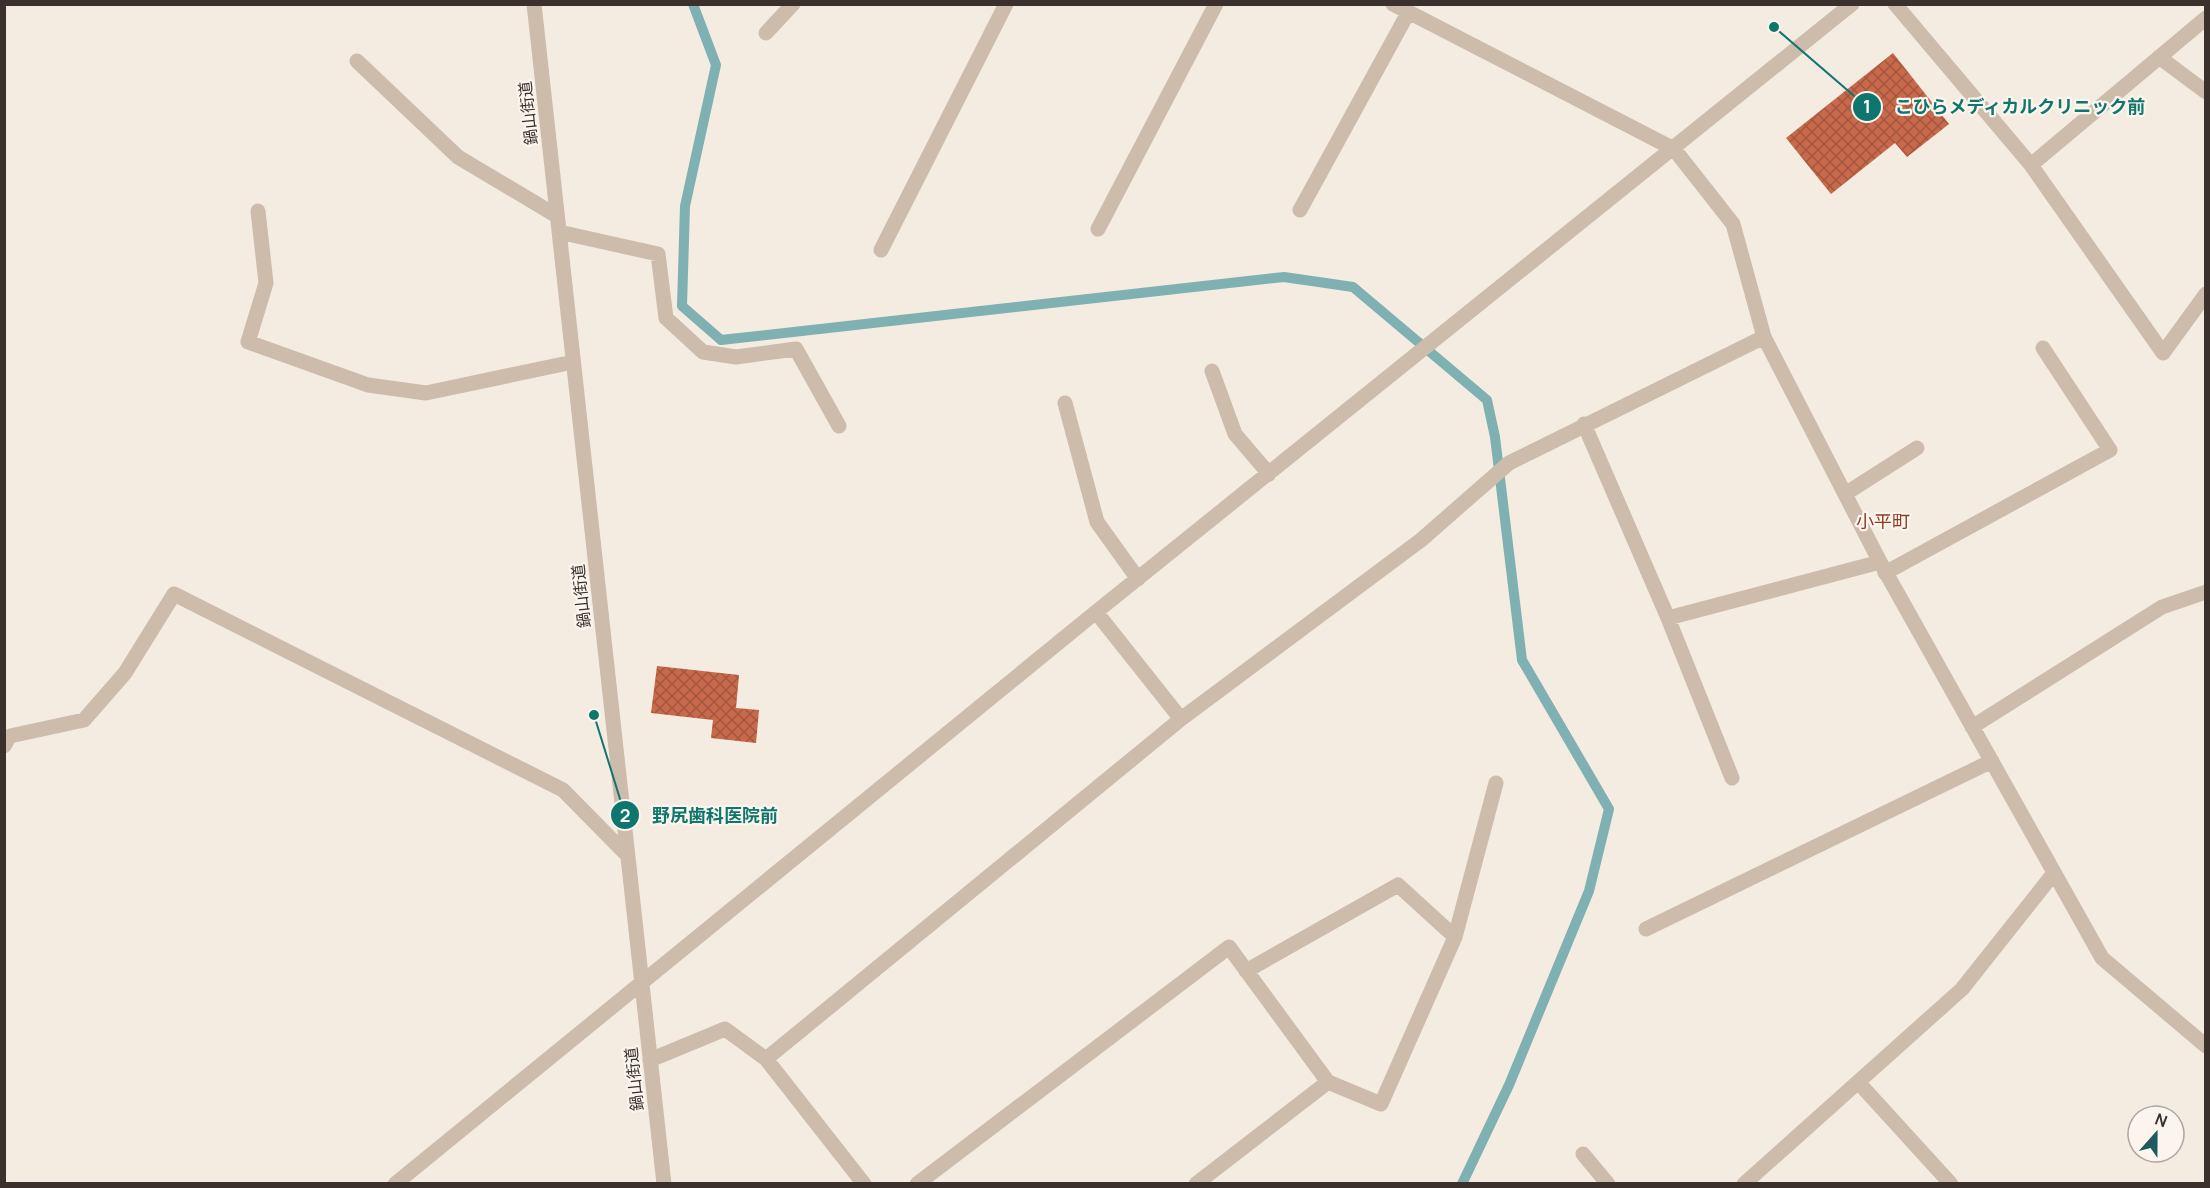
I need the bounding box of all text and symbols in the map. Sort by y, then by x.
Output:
street label: 鍋山街道 [514,80,542,146]
callout: こひらメディカルクリニック前 [1852,89,2158,125]
text: 1 [1863,94,1871,118]
text: こひらメディカルクリニック前 [1895,94,2145,118]
district label: 小平町 [1856,509,1910,533]
street label: 鍋山街道 [567,563,595,629]
callout: 野尻歯科医院前 [610,797,790,833]
text: 2 [620,803,630,827]
text: 野尻歯科医院前 [652,803,778,827]
street label: 鍋山街道 [620,1046,648,1112]
north arrow [2126,1104,2186,1164]
text: N [2152,1108,2171,1132]

